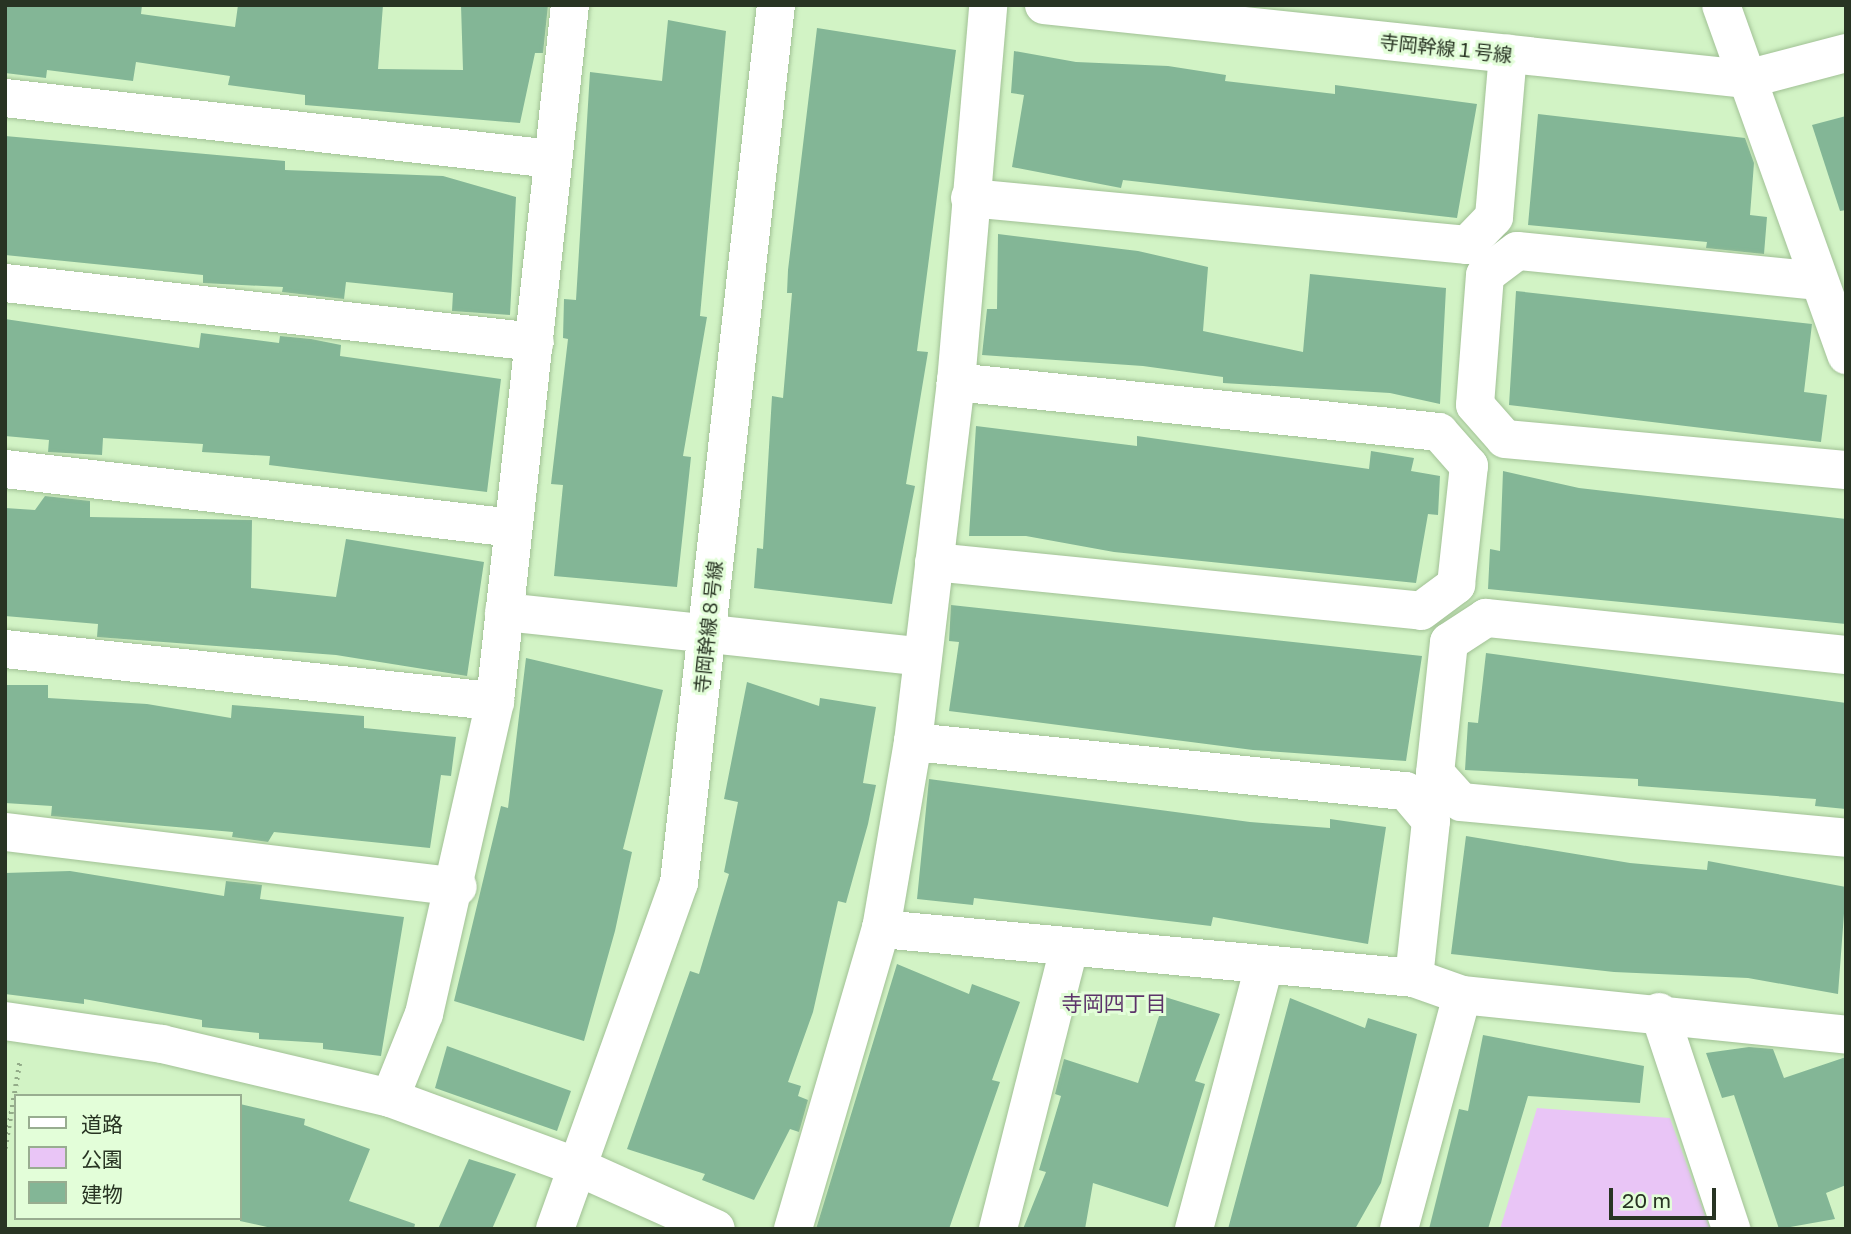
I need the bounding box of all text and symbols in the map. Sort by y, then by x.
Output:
street label: 寺岡幹線１号線 [1379,30,1513,66]
street label: 寺岡幹線８号線 [690,560,726,694]
district label: 寺岡四丁目 [1062,990,1166,1016]
legend [14,1094,242,1220]
text: 道路 [81,1111,123,1137]
text: 公園 [81,1146,123,1172]
scale bar [1613,1174,1720,1218]
text: 建物 [81,1181,123,1207]
text: 20 m [1622,1187,1671,1213]

